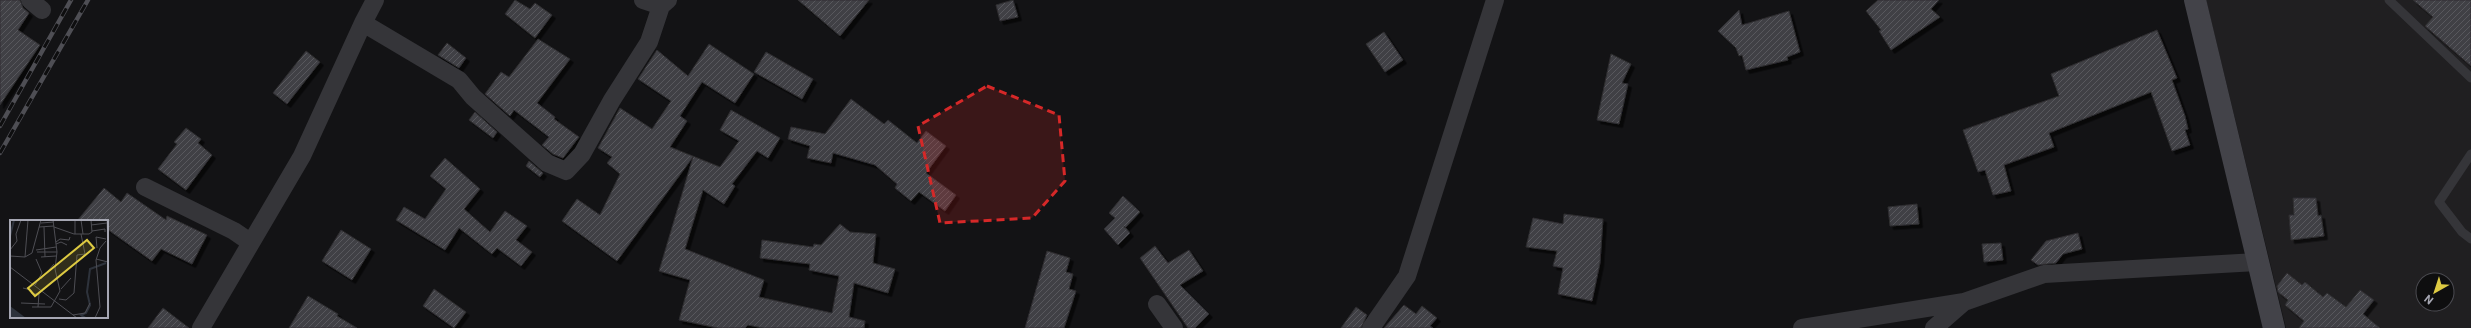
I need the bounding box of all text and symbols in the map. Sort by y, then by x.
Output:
inset map [10,220,108,318]
north arrow [2415,272,2455,312]
text: N [2422,292,2436,307]

